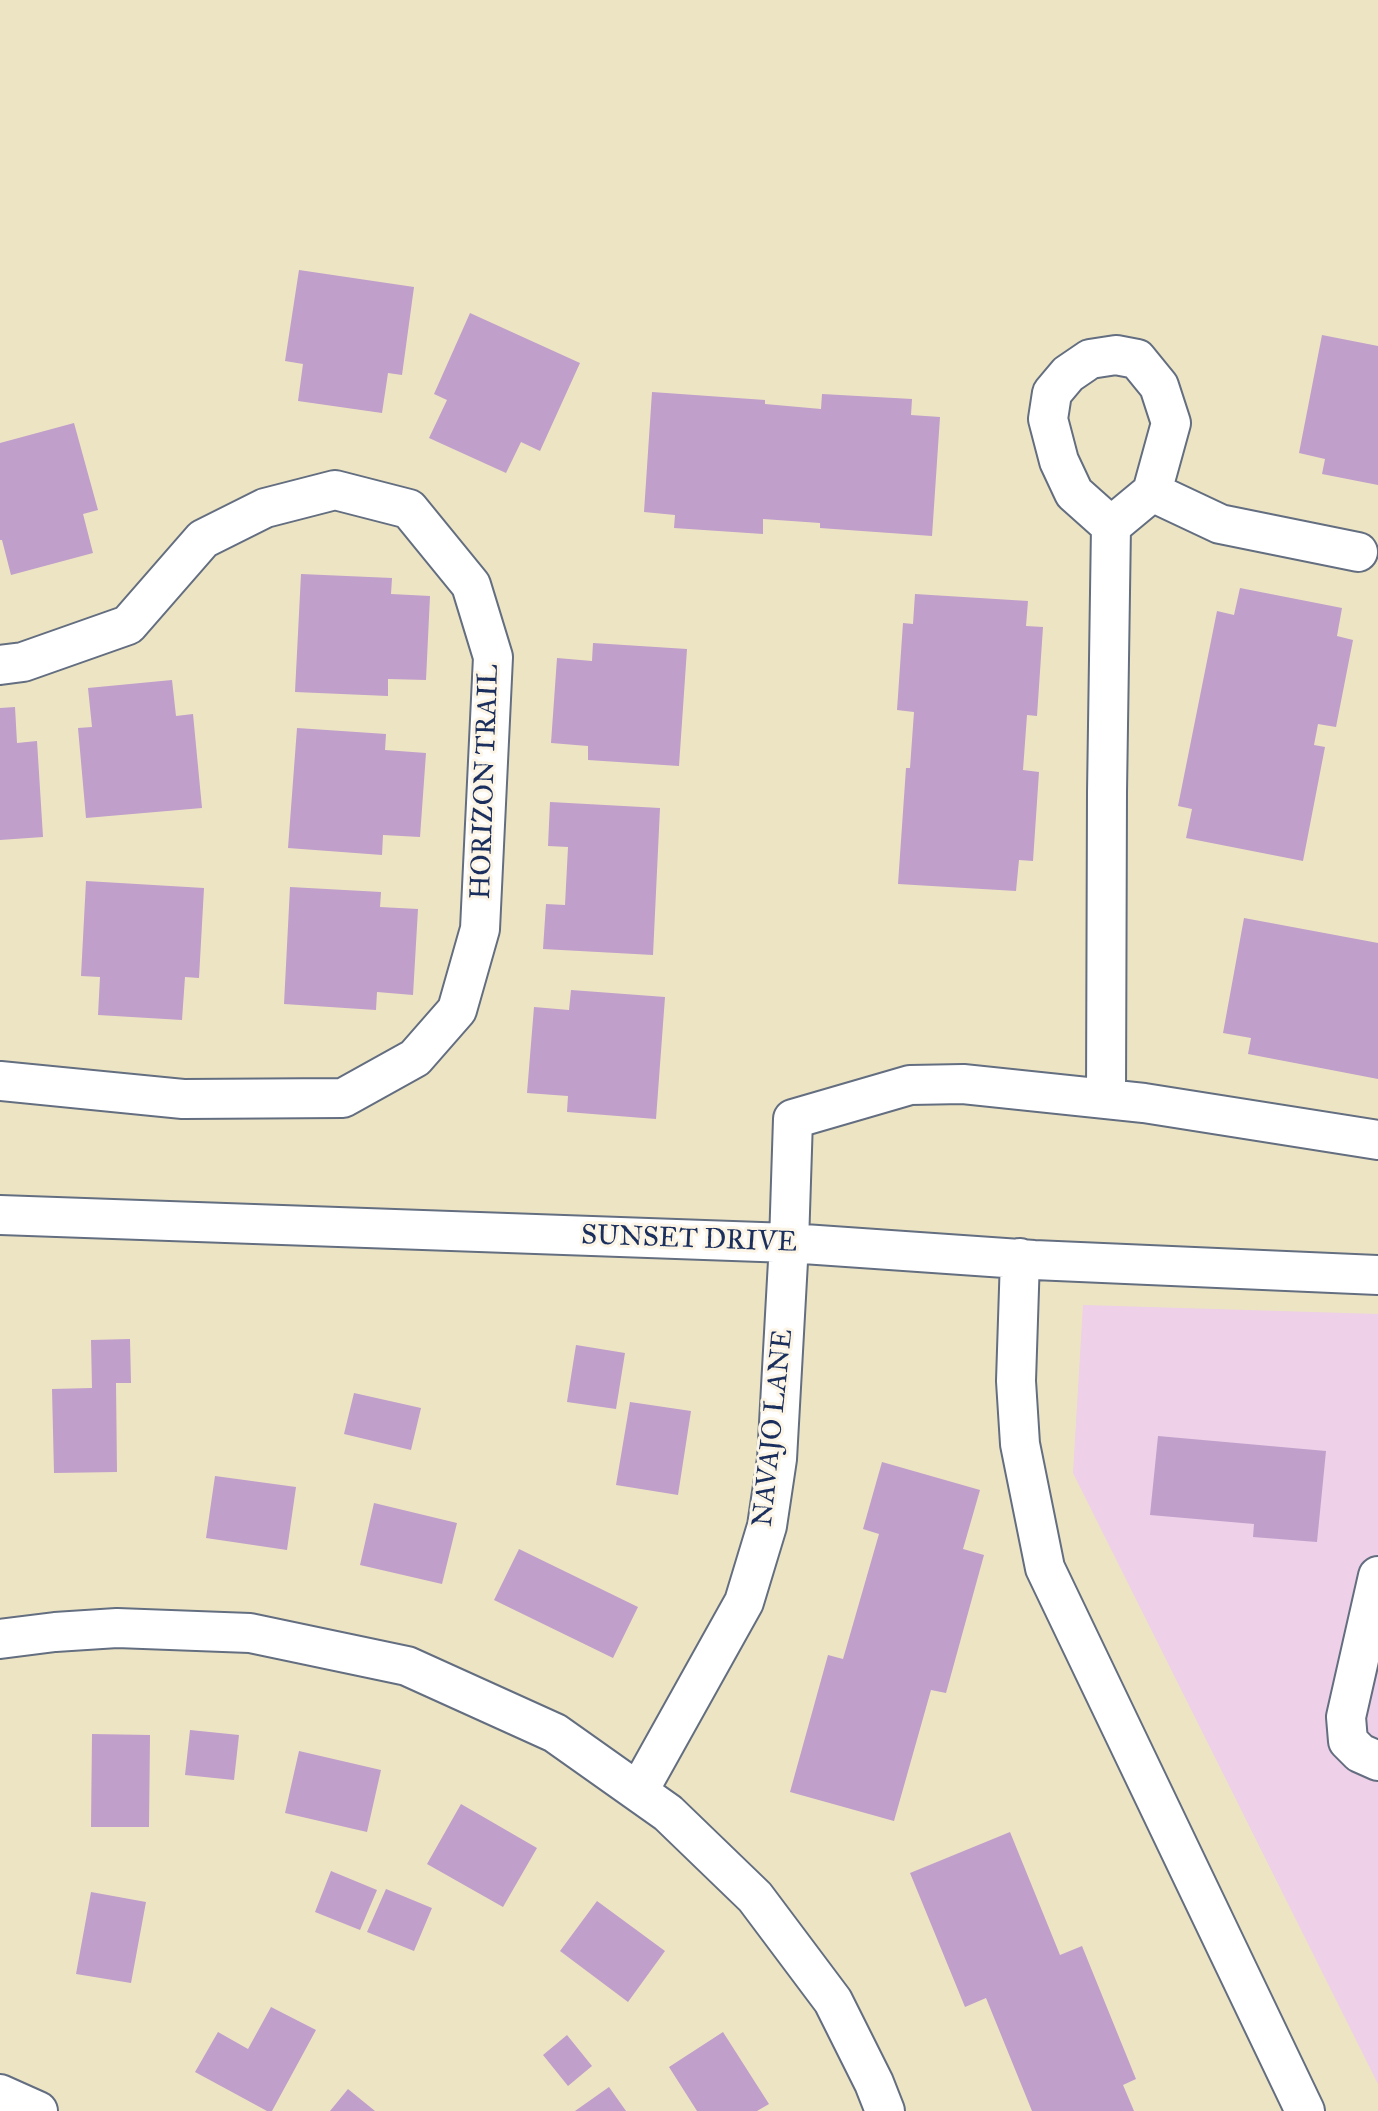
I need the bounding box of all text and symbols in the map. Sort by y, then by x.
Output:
street label: HORIZON TRAIL [465,664,507,900]
street label: SUNSET DRIVE [580,1219,798,1261]
street label: NAVAJO LANE [747,1327,801,1529]

